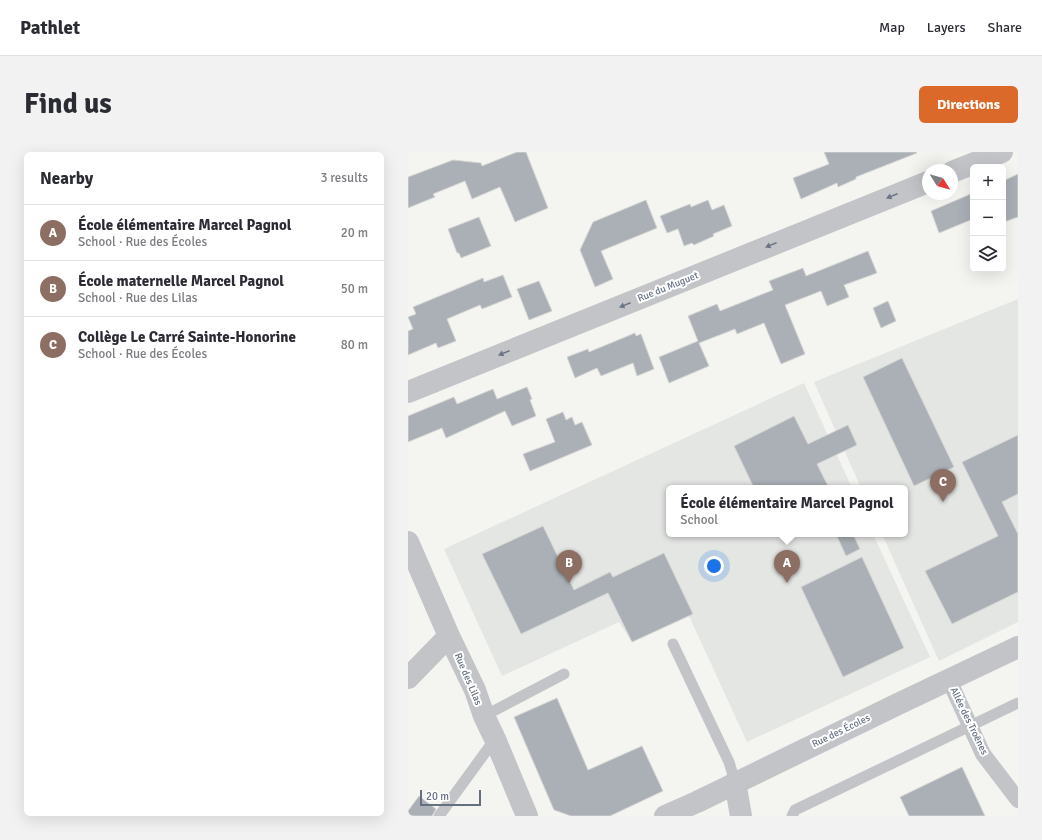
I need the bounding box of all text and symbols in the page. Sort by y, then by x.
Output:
text: Pathlet [20,16,80,40]
text: Map [879,19,905,36]
text: Layers [927,19,966,36]
text: Share [988,19,1022,36]
button: Directions [919,86,1018,123]
text: Find us [24,87,112,121]
north arrow [922,164,958,200]
map controls [970,164,1006,272]
button: + [970,164,1006,200]
text: Nearby [40,168,93,189]
text: 3 results [320,170,368,186]
one-way arrow [885,194,897,200]
button: − [970,200,1006,236]
text: École élémentaire Marcel Pagnol [78,216,291,234]
text: A [49,225,57,241]
text: 20 m [341,225,368,241]
text: School · Rue des Écoles [78,234,207,250]
button: layers [970,236,1006,272]
one-way arrow [765,243,777,249]
street label: Rue du Muguet [636,269,700,305]
text: École maternelle Marcel Pagnol [78,272,284,290]
text: B [49,281,57,297]
text: 50 m [341,281,368,297]
text: School · Rue des Lilas [78,290,198,306]
one-way arrow [618,302,630,308]
text: Collège Le Carré Sainte-Honorine [78,328,296,346]
text: C [49,337,57,353]
text: 80 m [341,337,368,353]
text: School · Rue des Écoles [78,346,207,362]
one-way arrow [498,351,510,357]
pin: C [930,469,956,502]
popup [666,485,908,537]
text: École élémentaire Marcel Pagnol [680,494,894,512]
text: School [680,512,718,528]
pin: B [556,550,582,583]
pin: A [774,550,800,583]
your location [704,556,724,576]
street label: Rue des Lilas [452,651,485,707]
street label: Allée des Troënes [947,685,991,757]
street label: Rue des Écoles [810,711,872,750]
scale bar [420,788,481,807]
text: 20 m [426,790,449,803]

